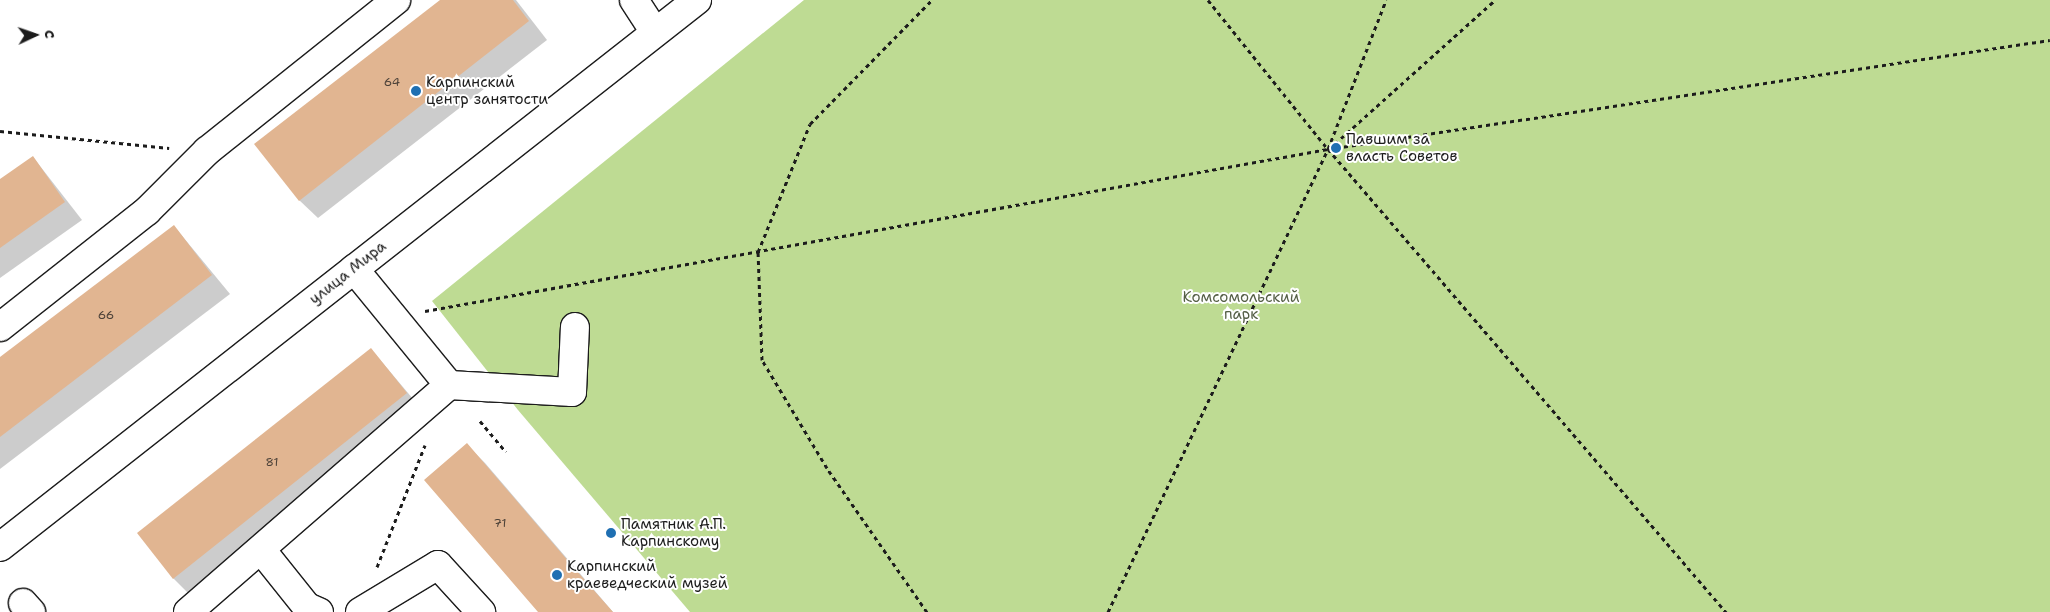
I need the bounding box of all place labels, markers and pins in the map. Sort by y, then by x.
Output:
place label: Карпинский центр занятости [426,73,548,108]
marker: Карпинский центр занятости [410,85,422,97]
place label: Павшим за власть Советов [1346,130,1457,165]
marker: Павшим за власть Советов [1330,142,1342,154]
place label: Памятник А.П. Карпинскому [621,515,726,550]
marker: Памятник А.П. Карпинскому [605,527,617,539]
place label: Карпинский краеведческий музей [567,557,728,592]
marker: Карпинский краеведческий музей [551,569,563,581]

